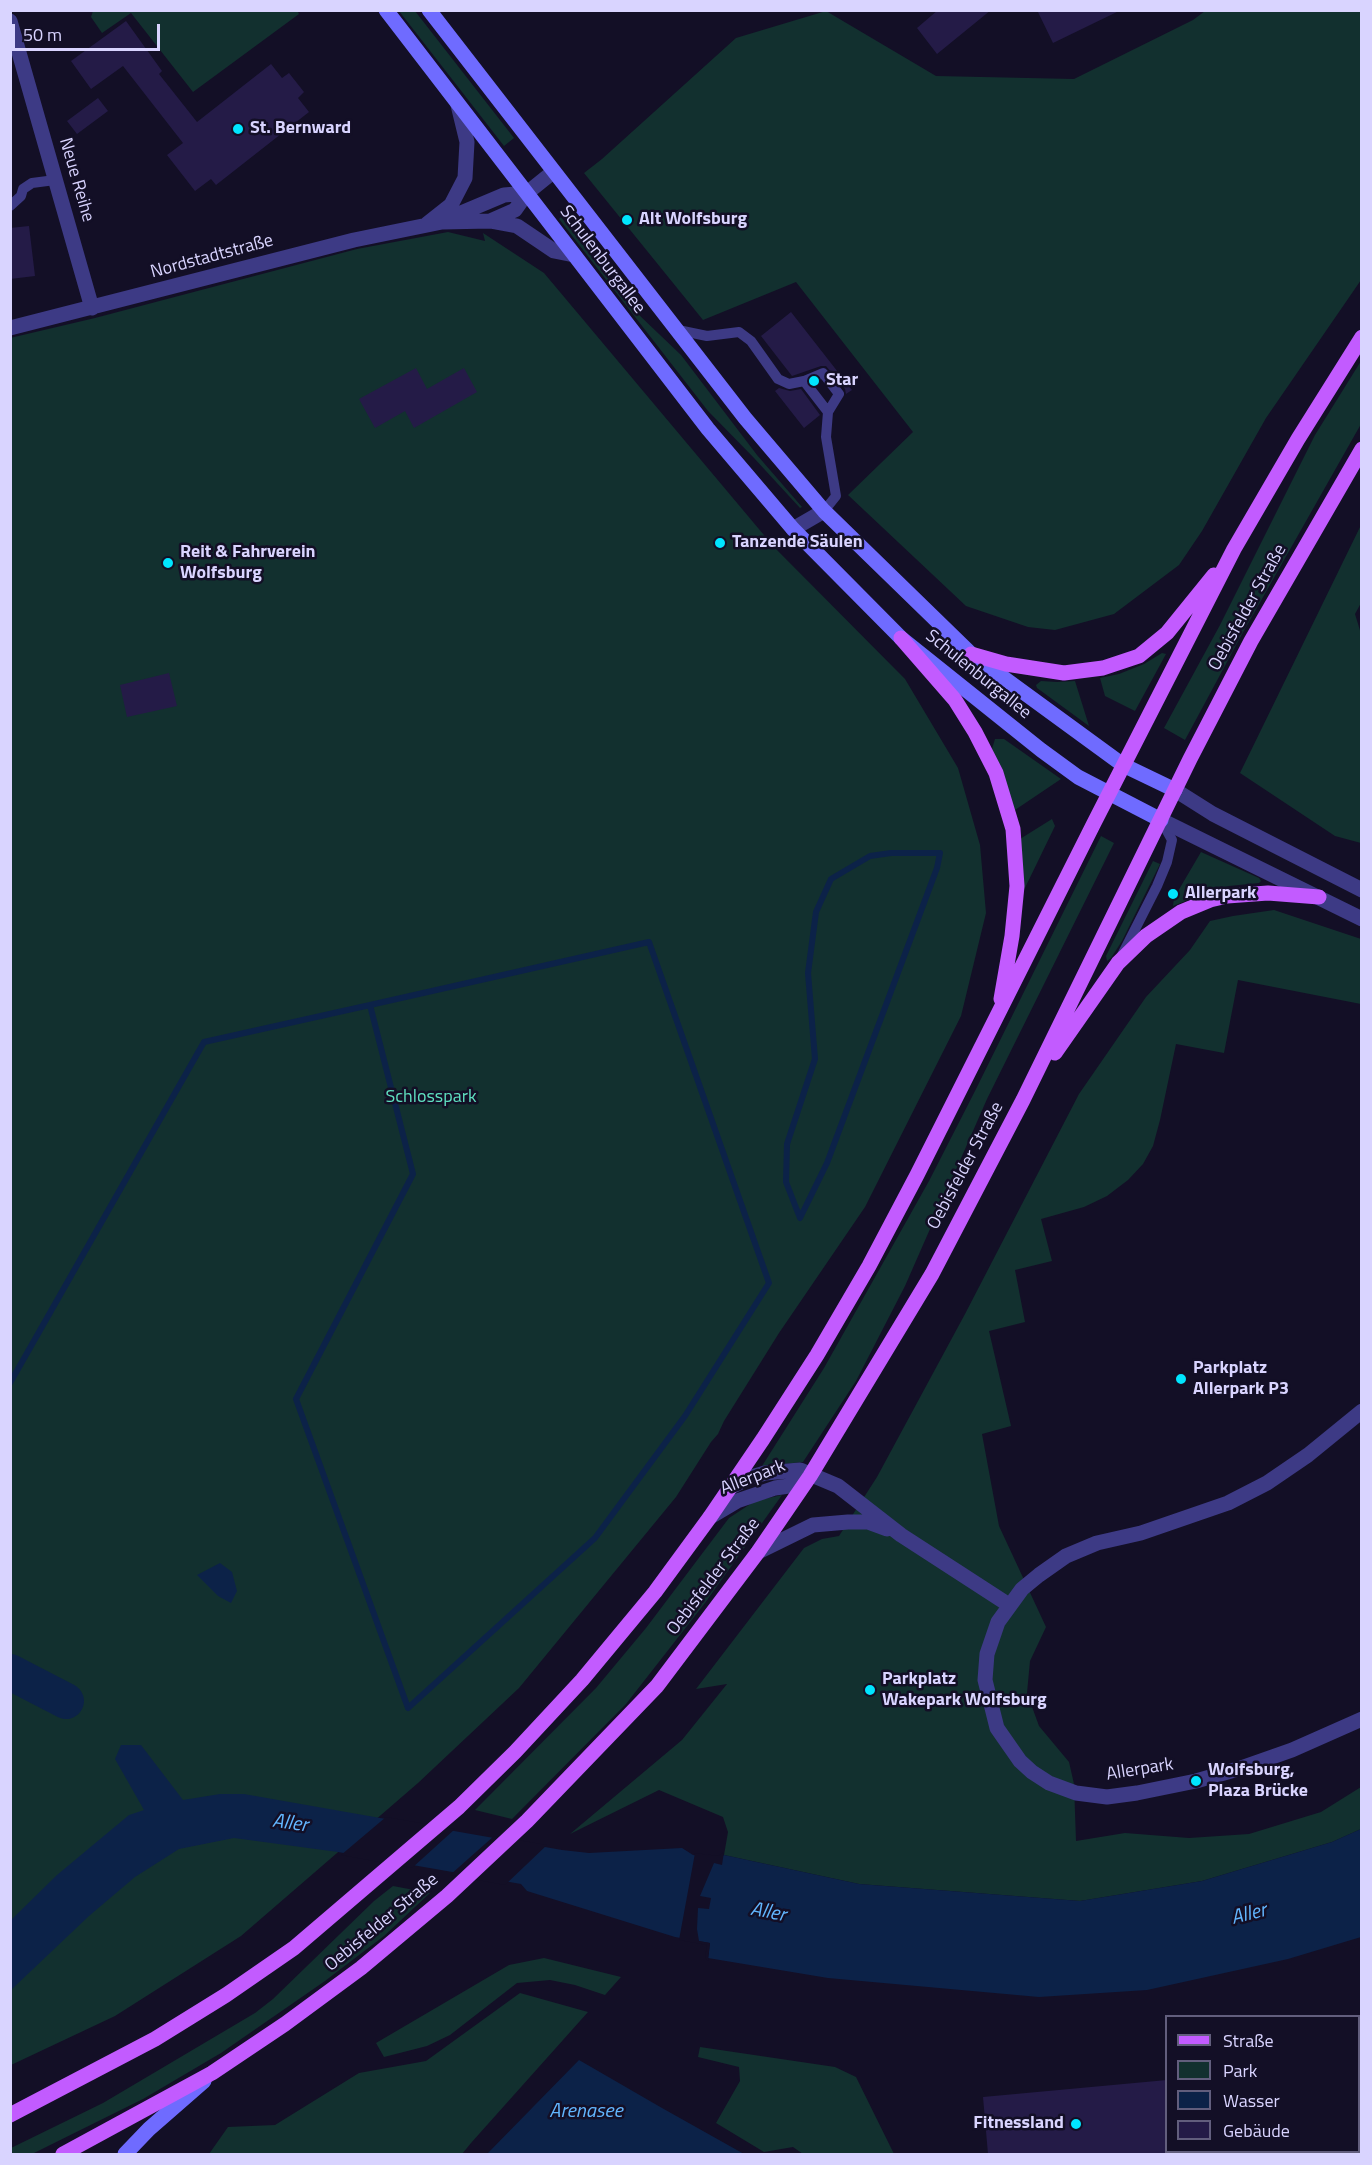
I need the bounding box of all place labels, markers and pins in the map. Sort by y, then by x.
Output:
place label: St. Bernward [250,118,351,140]
marker: St. Bernward [231,122,245,136]
place label: Alt Wolfsburg [639,209,747,231]
marker: Alt Wolfsburg [620,213,634,227]
place label: Star [826,370,858,392]
marker: Star [807,374,821,388]
place label: Tanzende Säulen [732,532,863,554]
marker: Tanzende Säulen [713,536,727,550]
place label: Reit & Fahrverein Wolfsburg [180,542,316,584]
marker: Reit & Fahrverein Wolfsburg [161,556,175,570]
place label: Allerpark [1185,883,1256,905]
marker: Allerpark [1166,887,1180,901]
place label: Parkplatz Allerpark P3 [1193,1358,1289,1400]
marker: Parkplatz Allerpark P3 [1174,1372,1188,1386]
place label: Parkplatz Wakepark Wolfsburg [882,1669,1047,1712]
marker: Parkplatz Wakepark Wolfsburg [863,1683,877,1697]
place label: Wolfsburg, Plaza Brücke [1208,1760,1308,1802]
marker: Wolfsburg, Plaza Brücke [1189,1774,1203,1788]
place label: Fitnessland [973,2113,1064,2135]
marker: Fitnessland [1069,2117,1083,2131]

